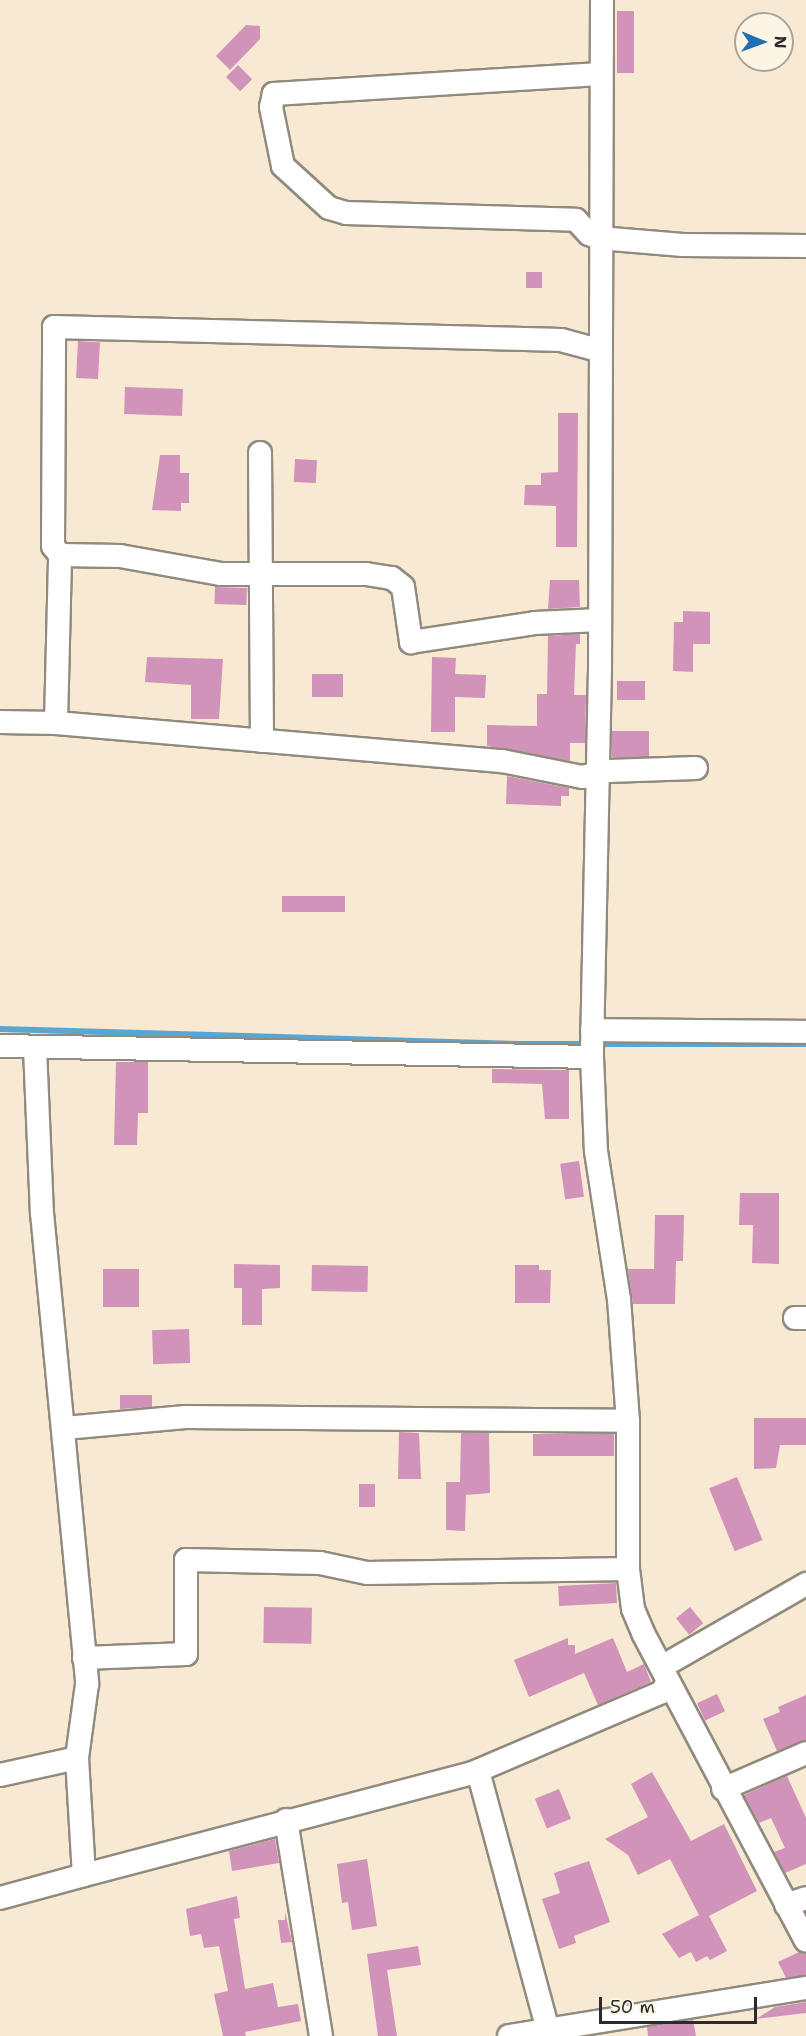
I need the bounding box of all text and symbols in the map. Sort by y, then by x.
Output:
north arrow [734,12,794,72]
text: N [770,36,791,49]
scale bar [602,1985,760,2023]
text: 50 m [610,1995,655,2019]

